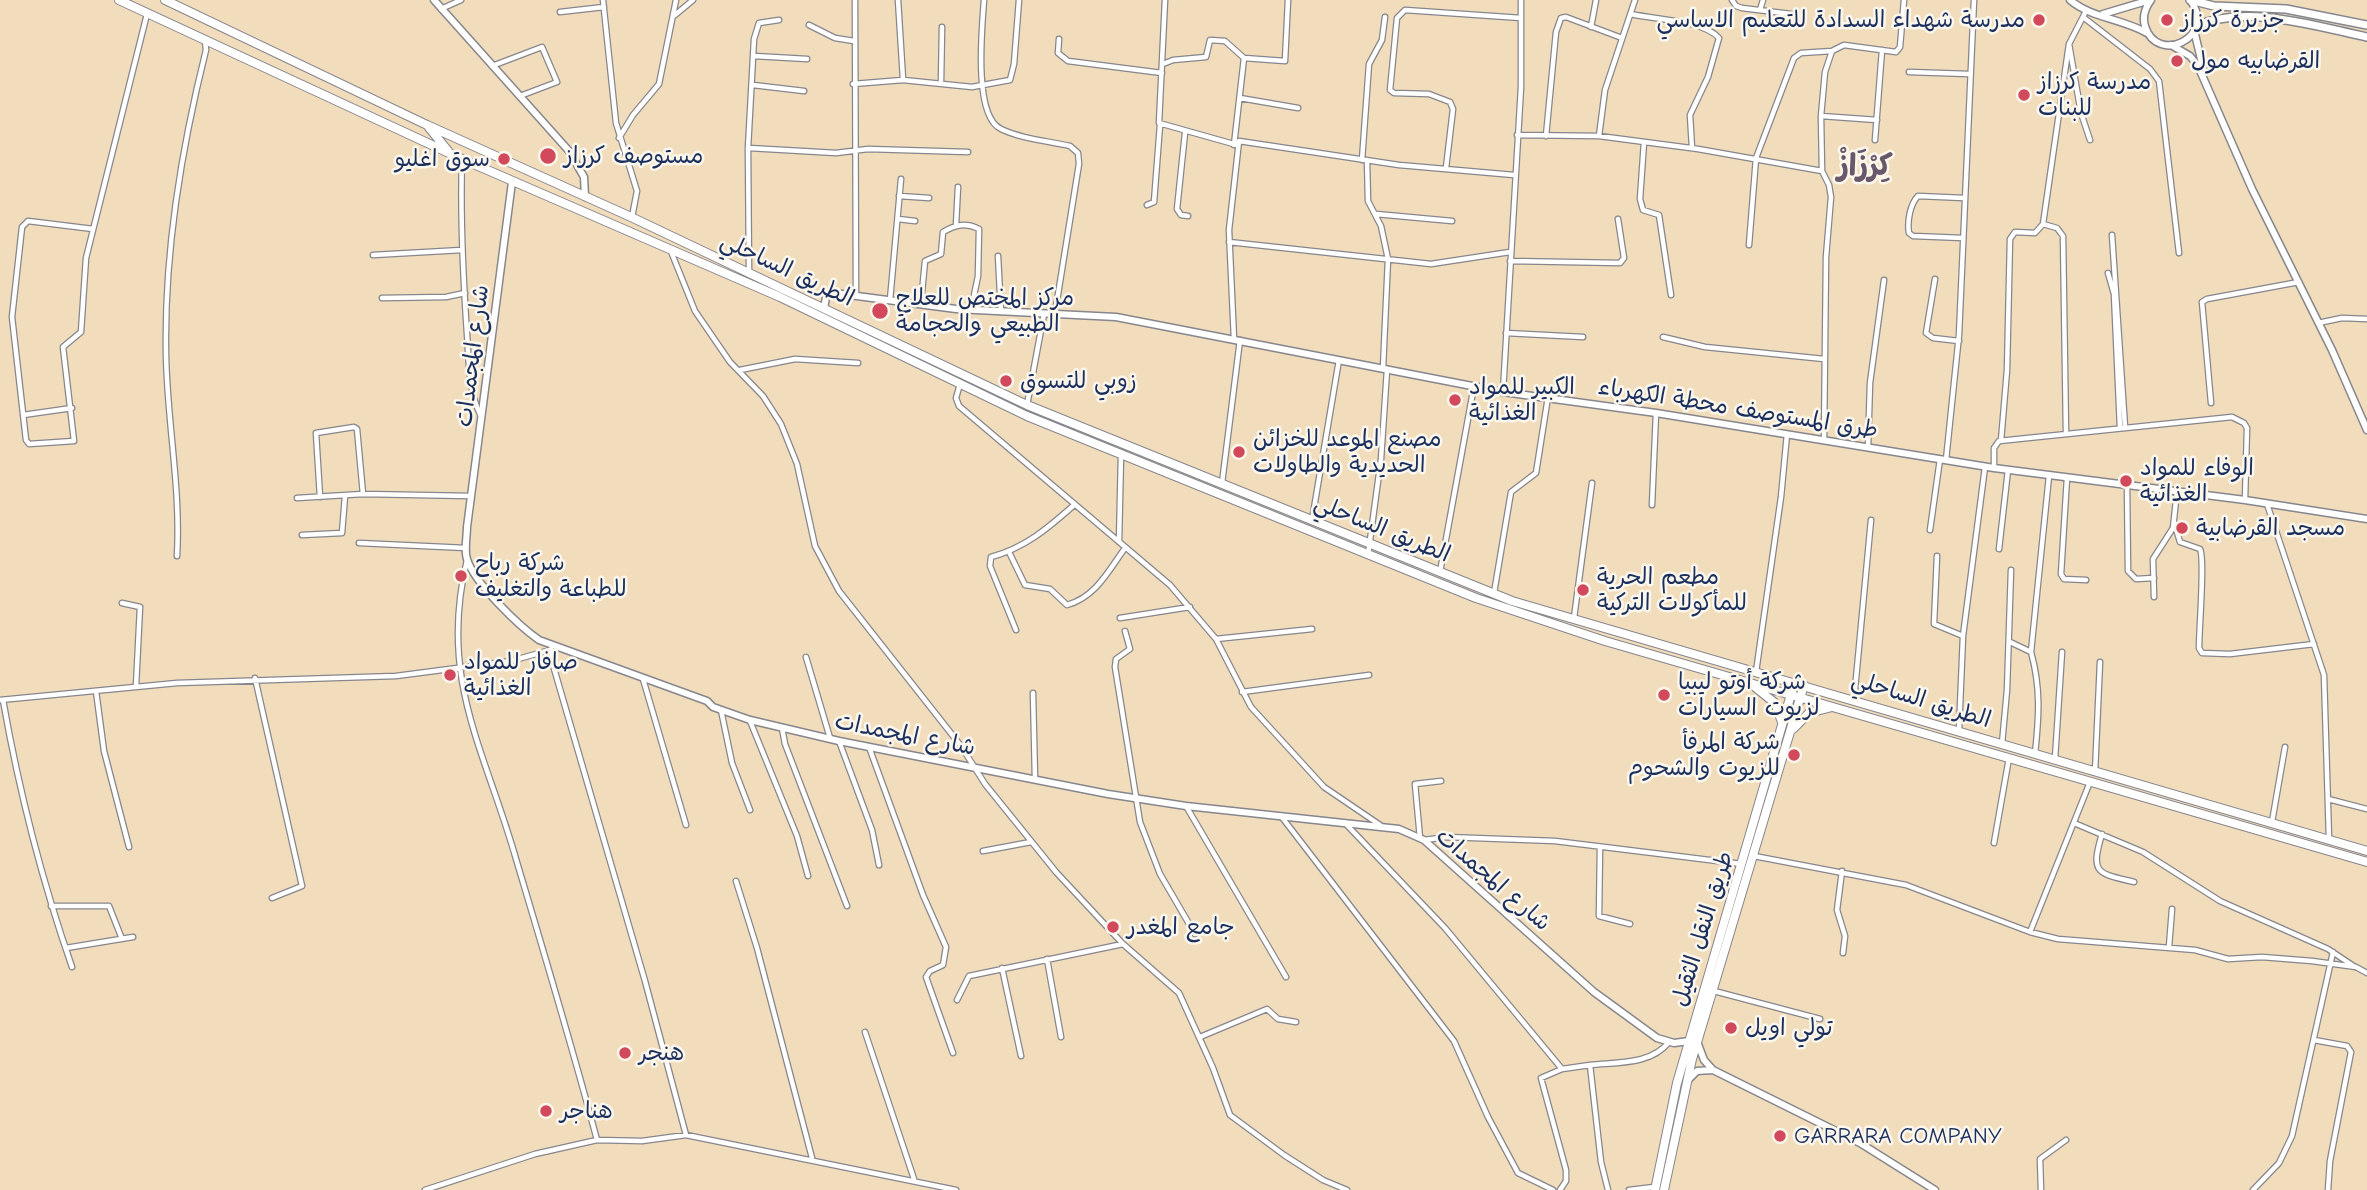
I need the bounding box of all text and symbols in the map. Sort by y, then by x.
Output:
place label: مدرسة شهداء السدادة للتعليم الاساسي [1656,6,2025,34]
place label: جزيرة كرزاز [2181,6,2285,34]
marker: مدرسة شهداء السدادة للتعليم الاساسي [2031,12,2047,28]
marker: جزيرة كرزاز [2159,12,2175,28]
place label: القرضابيه مول [2191,47,2320,75]
marker: القرضابيه مول [2169,53,2185,69]
place label: مدرسة كرزاز للبنات [2038,68,2151,122]
marker: مدرسة كرزاز للبنات [2016,87,2032,103]
place label: مستوصف كرزاز [564,142,703,170]
place label: سوق اغليو [394,145,490,173]
marker: مستوصف كرزاز [538,146,558,166]
district label: كِرْزَازْ [1837,149,1893,185]
marker: سوق اغليو [496,151,512,167]
street label: الطريق الساحلي [716,227,858,313]
street label: شارع المجمدات [451,283,495,429]
place label: مركز المختص للعلاج الطبيعي والحجامة [896,284,1074,338]
marker: مركز المختص للعلاج الطبيعي والحجامة [870,301,890,321]
place label: زوبي للتسوق [1020,367,1137,395]
marker: زوبي للتسوق [998,373,1014,389]
place label: الكبير للمواد الغذائية [1469,373,1575,427]
street label: طرق المستوصف محطة الكهرباء [1596,373,1880,445]
marker: الكبير للمواد الغذائية [1447,392,1463,408]
place label: مصنع الموعد للخزائن الحديدية والطاولات [1253,425,1442,479]
marker: مصنع الموعد للخزائن الحديدية والطاولات [1231,444,1247,460]
place label: الوفاء للمواد الغذائية [2140,454,2254,508]
marker: الوفاء للمواد الغذائية [2118,473,2134,489]
street label: الطريق الساحلي [1310,489,1454,569]
place label: مسجد القرضابية [2196,514,2345,542]
marker: مسجد القرضابية [2174,520,2190,536]
place label: شركة رباح للطباعة والتغليف [475,549,627,603]
place label: مطعم الحرية للمأكولات التركية [1597,563,1747,617]
marker: شركة رباح للطباعة والتغليف [453,568,469,584]
marker: مطعم الحرية للمأكولات التركية [1575,582,1591,598]
place label: صافار للمواد الغذائية [464,648,578,702]
street label: الطريق الساحلي [1848,666,1994,734]
marker: صافار للمواد الغذائية [442,667,458,683]
place label: شركة أوتو ليبيا لزيوت السيارات [1678,668,1820,722]
marker: شركة أوتو ليبيا لزيوت السيارات [1656,687,1672,703]
street label: شارع المجمدات [832,708,978,762]
place label: شركة المرفأ للزيوت والشحوم [1628,728,1780,782]
marker: شركة المرفأ للزيوت والشحوم [1786,747,1802,763]
street label: شارع المجمدات [1430,823,1556,937]
street label: طريق النقل الثقيل [1666,848,1740,1010]
place label: جامع المغدر [1127,913,1235,941]
marker: جامع المغدر [1105,919,1121,935]
place label: تولي اويل [1745,1014,1833,1042]
marker: تولي اويل [1723,1020,1739,1036]
place label: هنجر [639,1039,684,1067]
marker: هنجر [617,1045,633,1061]
place label: هناجر [560,1097,613,1125]
marker: هناجر [538,1103,554,1119]
place label: GARRARA COMPANY [1794,1122,2002,1150]
marker: GARRARA COMPANY [1772,1128,1788,1144]

